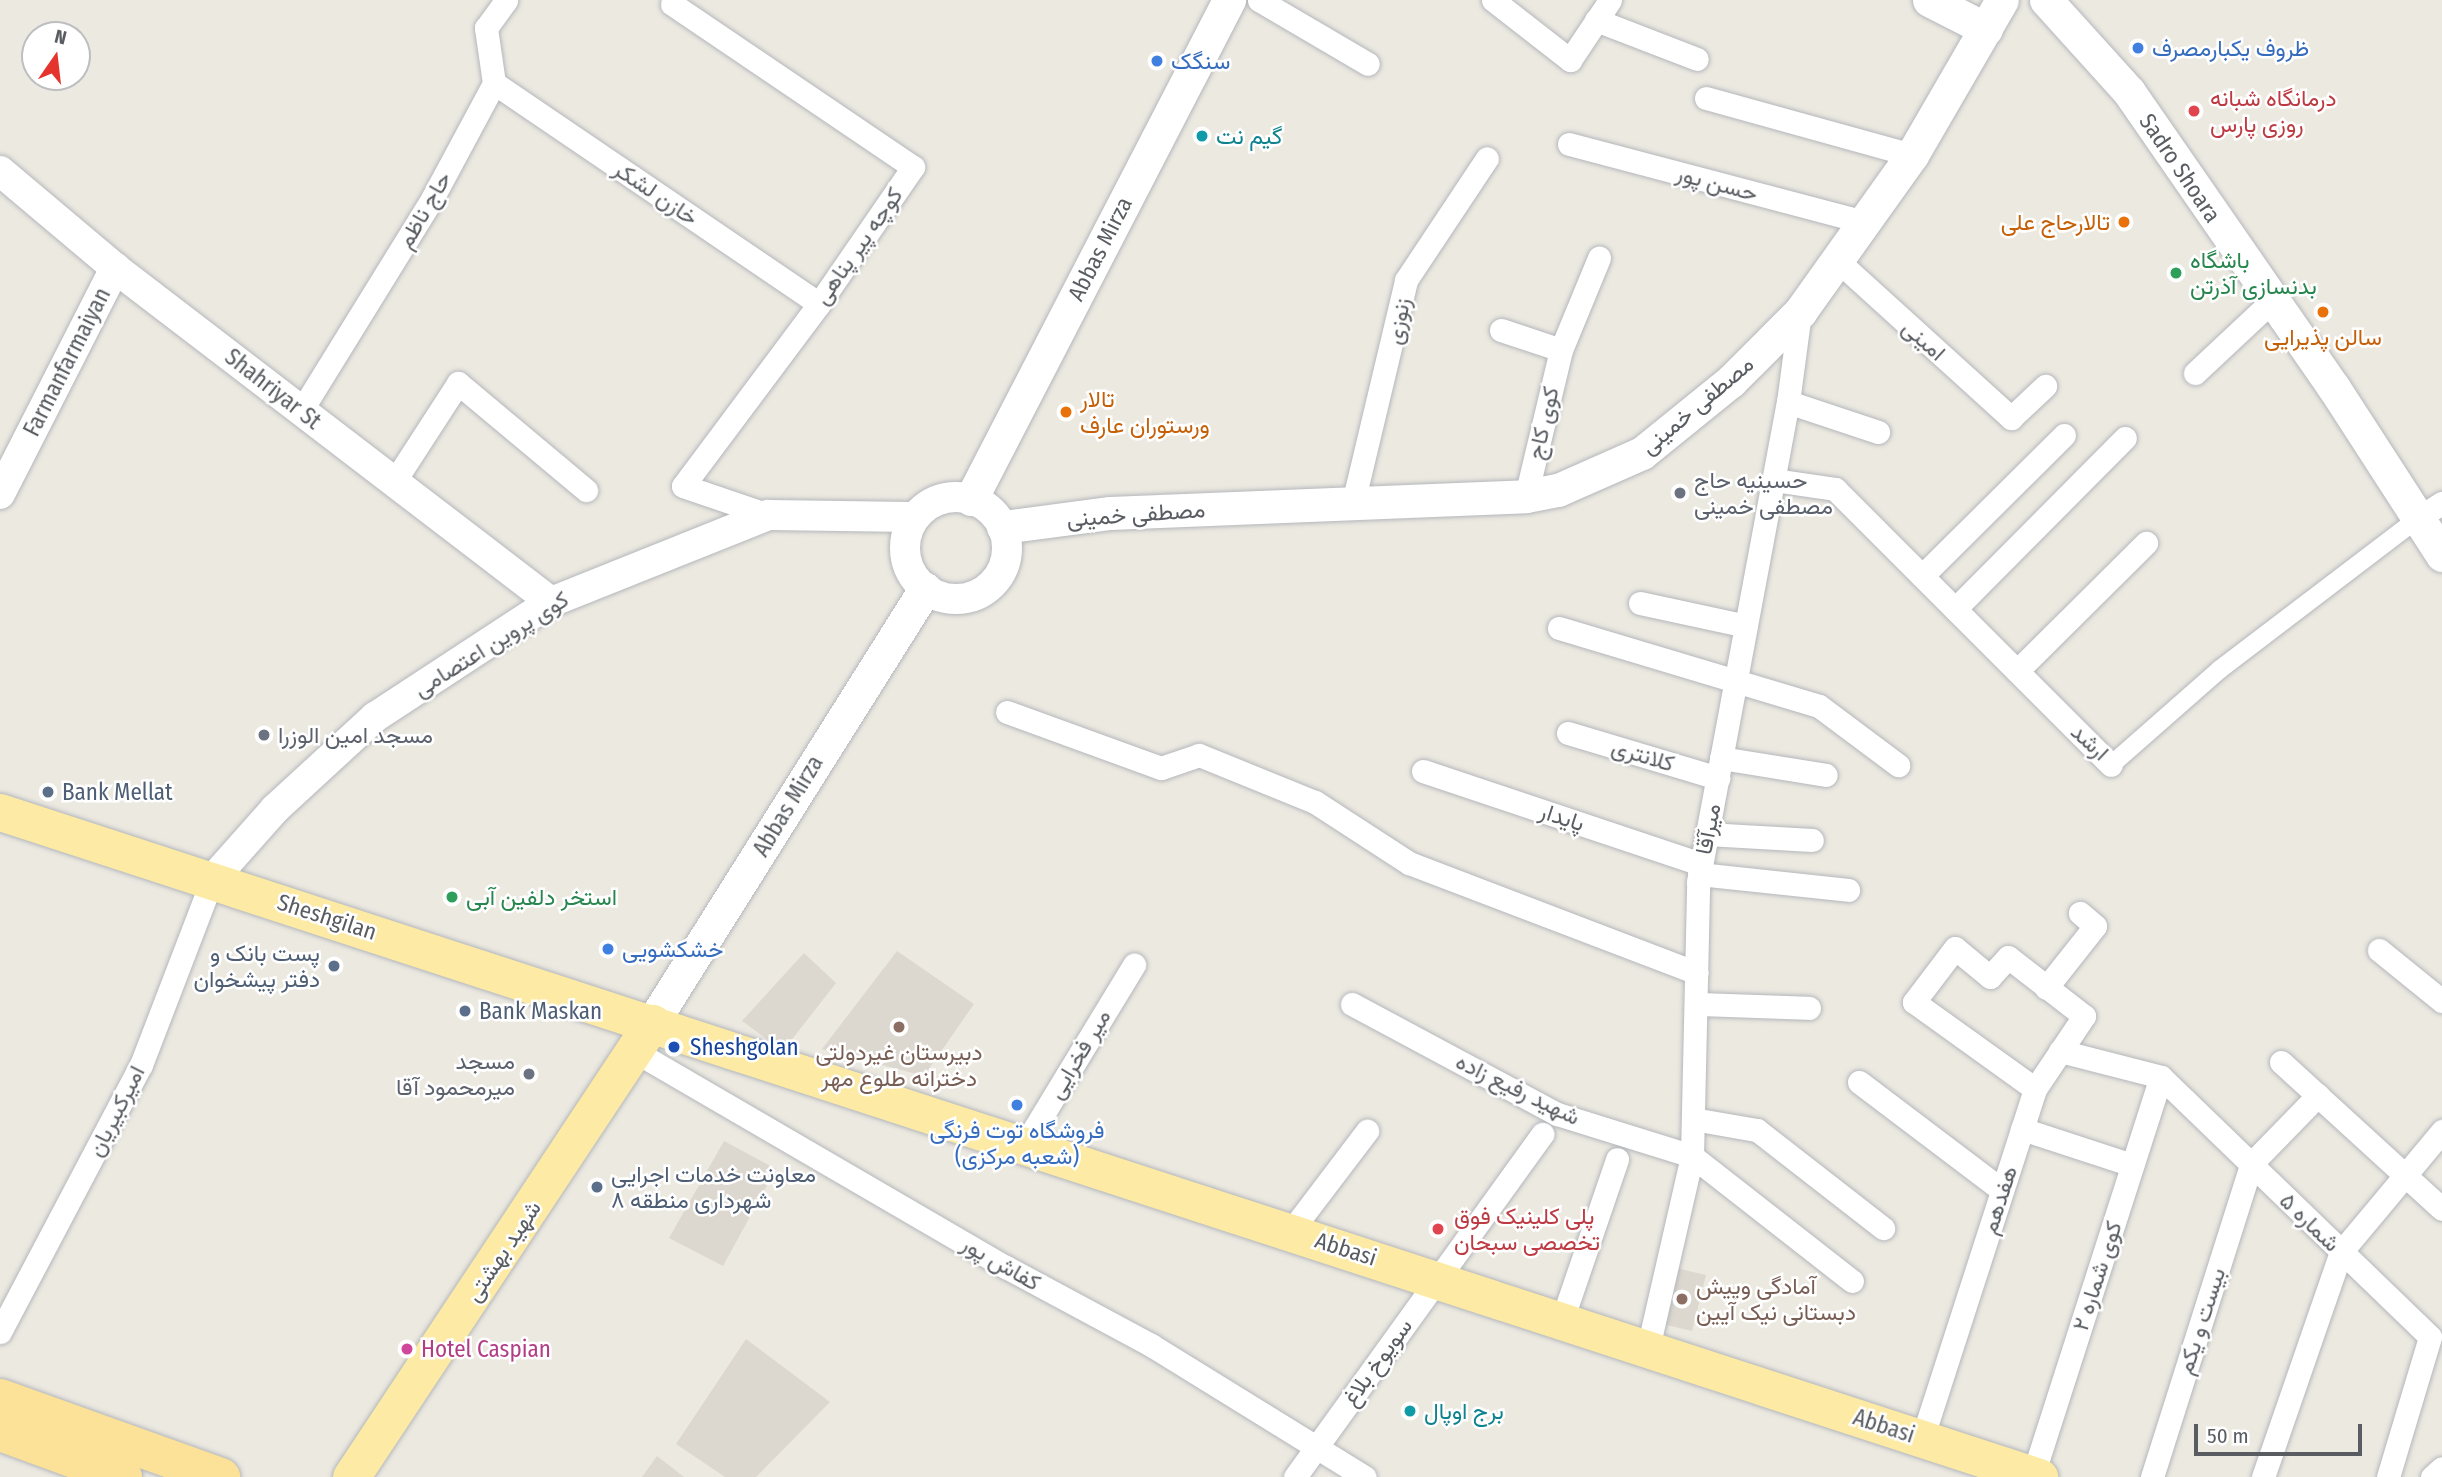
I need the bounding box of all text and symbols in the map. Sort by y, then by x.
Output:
north arrow [21,21,91,91]
text: N [52,25,69,50]
place label: ظروف یکبارمصرف [2152,34,2309,62]
marker: ظروف یکبارمصرف [2130,40,2146,56]
place label: سنگک [1171,47,1230,75]
marker: سنگک [1149,53,1165,69]
place label: درمانگاه شبانه روزی پارس [2210,84,2336,138]
marker: درمانگاه شبانه روزی پارس [2184,101,2204,121]
street label: Sadro Shoara [2134,108,2226,228]
place label: گیم نت [1216,122,1282,150]
marker: گیم نت [1194,128,1210,144]
street label: خازن لشکر [608,155,704,231]
street label: حسن پور [1673,159,1761,207]
street label: حاج ناظم [391,167,457,253]
street label: کوچه پیر پناهی [808,182,908,310]
street label: Abbas Mirza [1062,193,1138,305]
place label: تالارحاج علی [2001,208,2110,236]
marker: تالارحاج علی [2116,214,2132,230]
place label: باشگاه بدنسازی آذرتن [2190,246,2317,300]
marker: باشگاه بدنسازی آذرتن [2168,265,2184,281]
street label: Farmanfarmaiyan [18,283,116,441]
street label: زنوزی [1380,295,1416,347]
marker: سالن پذیرایی [2315,304,2331,320]
street label: امینی [1897,313,1951,367]
place label: سالن پذیرایی [2264,323,2382,351]
street label: Shahriyar St [219,343,327,435]
street label: مصطفی خمینی [1635,350,1759,460]
street label: کوی کاج [1521,384,1565,462]
place label: تالار ورستوران عارف [1080,385,1210,439]
marker: تالار ورستوران عارف [1058,404,1074,420]
place label: حسینیه حاج مصطفی خمینی [1694,466,1833,520]
marker: حسینیه حاج مصطفی خمینی [1672,485,1688,501]
street label: مصطفی خمینی [1066,495,1206,533]
street label: کوی پروین اعتصامی [408,585,574,703]
street label: ارشد [2065,718,2115,766]
place label: مسجد امین الوزرا [278,721,433,749]
marker: مسجد امین الوزرا [256,727,272,743]
street label: کلانتری [1608,732,1678,778]
street label: Abbas Mirza [747,751,829,861]
place label: Bank Mellat [62,778,173,806]
marker: Bank Mellat [40,784,56,800]
street label: پایدار [1536,797,1588,837]
street label: میرآقا [1690,801,1726,857]
place label: استخر دلفین آبی [466,883,617,911]
street label: Sheshgilan [274,888,380,946]
marker: استخر دلفین آبی [444,889,460,905]
place label: خشکشویی [622,935,723,963]
place label: پست بانک و دفتر پیشخوان [193,939,320,993]
marker: خشکشویی [600,941,616,957]
marker: پست بانک و دفتر پیشخوان [326,958,342,974]
place label: Bank Maskan [479,997,602,1025]
marker: Bank Maskan [457,1003,473,1019]
street label: میر فخرایی [1041,1004,1117,1104]
marker: دبیرستان غیردولتی دخترانه طلوع مهر [891,1019,907,1035]
place label: Sheshgolan [690,1033,799,1061]
marker: Sheshgolan [664,1037,684,1057]
place label: دبیرستان غیردولتی دخترانه طلوع مهر [815,1038,983,1092]
place label: مسجد میرمحمود آقا [396,1047,515,1101]
street label: شهید رفیع زاده [1451,1047,1585,1131]
street label: امیرکبیریان [81,1061,151,1161]
marker: مسجد میرمحمود آقا [521,1066,537,1082]
marker: فروشگاه توت فرنگی (شعبه مرکزی) [1009,1097,1025,1113]
place label: فروشگاه توت فرنگی (شعبه مرکزی) [929,1116,1105,1170]
place label: معاونت خدمات اجرایی شهرداری منطقه ۸ [611,1160,816,1214]
street label: هفدهم [1975,1162,2023,1238]
marker: معاونت خدمات اجرایی شهرداری منطقه ۸ [589,1179,605,1195]
street label: شماره ۵ [2274,1187,2346,1257]
street label: شهید بهشتى [459,1195,547,1307]
place label: پلی کلینیک فوق تخصصی سبحان [1454,1202,1600,1256]
street label: کوی شماره ۲ [2066,1218,2128,1334]
marker: پلی کلینیک فوق تخصصی سبحان [1428,1219,1448,1239]
street label: Abbasi [1312,1226,1380,1272]
street label: کفاش پور [957,1229,1045,1297]
street label: بیست و یکم [2171,1264,2231,1378]
place label: آمادگی وپیش دبستانی نیک آیین [1696,1272,1856,1326]
marker: آمادگی وپیش دبستانی نیک آیین [1674,1291,1690,1307]
street label: سویوخ بلاغ [1336,1313,1418,1411]
place label: Hotel Caspian [421,1335,551,1363]
marker: Hotel Caspian [399,1341,415,1357]
place label: برج اوپال [1424,1397,1504,1425]
marker: برج اوپال [1402,1403,1418,1419]
street label: Abbasi [1850,1403,1918,1449]
scale bar [2197,1410,2365,1454]
text: 50 m [2207,1423,2249,1449]

